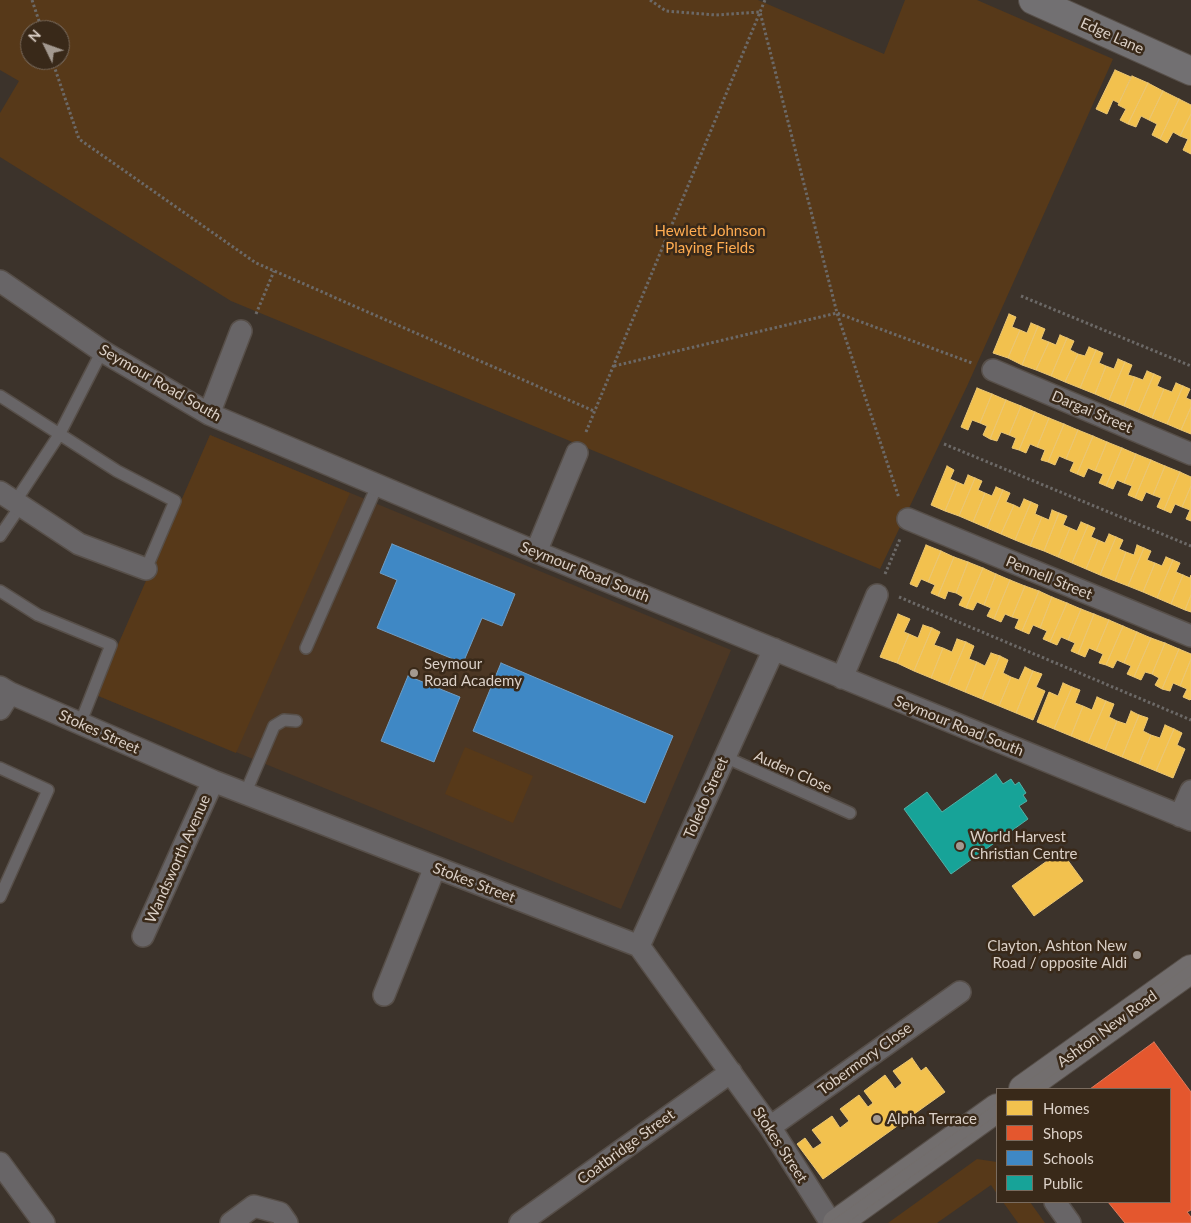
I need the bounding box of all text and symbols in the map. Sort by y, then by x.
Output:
street label: Edge Lane [1077,14,1147,58]
north arrow [20,20,70,70]
text: N [24,26,44,45]
park label: Hewlett Johnson Playing Fields [654,222,766,257]
street label: Seymour Road South [96,341,224,425]
street label: Dargai Street [1049,387,1135,437]
street label: Seymour Road South [518,538,652,606]
street label: Pennell Street [1003,552,1095,604]
place label: Seymour Road Academy [424,655,522,690]
marker: Seymour Road Academy [408,667,420,679]
street label: Seymour Road South [892,692,1026,760]
street label: Stokes Street [56,706,142,758]
street label: Auden Close [751,747,835,797]
street label: Toledo Street [680,754,732,842]
street label: Wandsworth Avenue [142,792,214,926]
place label: World Harvest Christian Centre [970,828,1077,863]
marker: World Harvest Christian Centre [954,840,966,852]
street label: Stokes Street [430,859,518,907]
place label: Clayton, Ashton New Road / opposite Aldi [987,937,1127,972]
marker: Clayton, Ashton New Road / opposite Aldi [1131,949,1143,961]
street label: Ashton New Road [1054,987,1160,1071]
street label: Tobermory Close [815,1019,915,1099]
legend [996,1088,1171,1203]
text: Homes [1043,1099,1089,1117]
street label: Stokes Street [749,1104,811,1186]
street label: Coatbridge Street [574,1106,678,1188]
place label: Alpha Terrace [887,1110,977,1128]
marker: Alpha Terrace [871,1113,883,1125]
text: Shops [1043,1124,1083,1142]
text: Schools [1043,1149,1094,1167]
text: Public [1043,1174,1083,1192]

